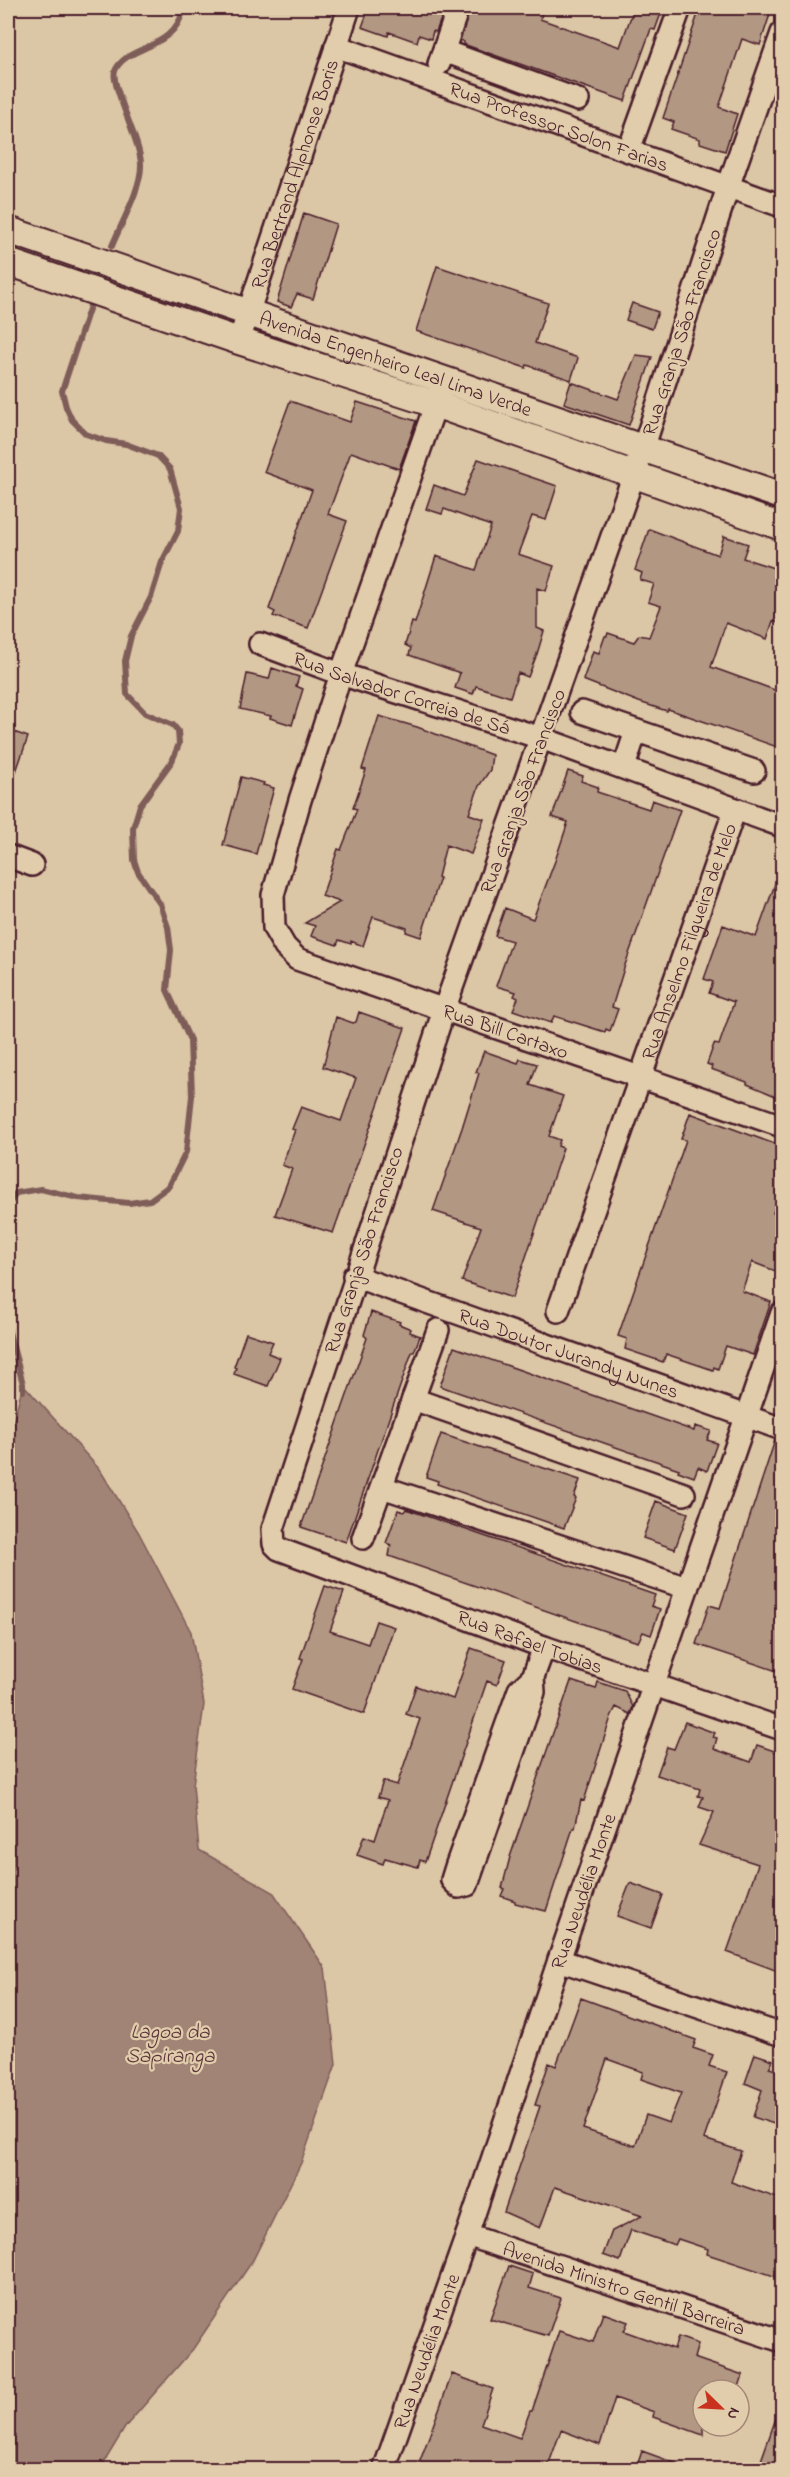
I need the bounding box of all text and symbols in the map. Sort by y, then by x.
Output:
street label: Rua Bertrand Alphonse Boris [245,56,348,293]
street label: Rua Professor Solon Farias [444,76,672,181]
street label: Rua Granja São Francisco [636,226,731,440]
street label: Avenida Engenheiro Leal Lima Verde [255,305,535,426]
street label: Rua Salvador Correia de Sá [288,645,513,744]
street label: Rua Granja São Francisco [474,685,575,898]
street label: Rua Anselmo Filgueira de Melo [636,820,746,1064]
street label: Rua Bill Cartaxo [438,998,572,1068]
street label: Rua Granja São Francisco [318,1144,413,1358]
street label: Rua Doutor Jurandy Nunes [454,1302,682,1408]
street label: Rua Rafael Tobias [452,1604,606,1683]
street label: Rua Neudélia Monte [545,1810,625,1974]
water label: Lagoa da Sapiranga [125,2018,215,2073]
street label: Avenida Ministro Gentil Barreira [498,2236,749,2345]
street label: Rua Neudélia Monte [387,2270,469,2434]
north arrow [691,2378,751,2438]
text: N [720,2403,746,2423]

